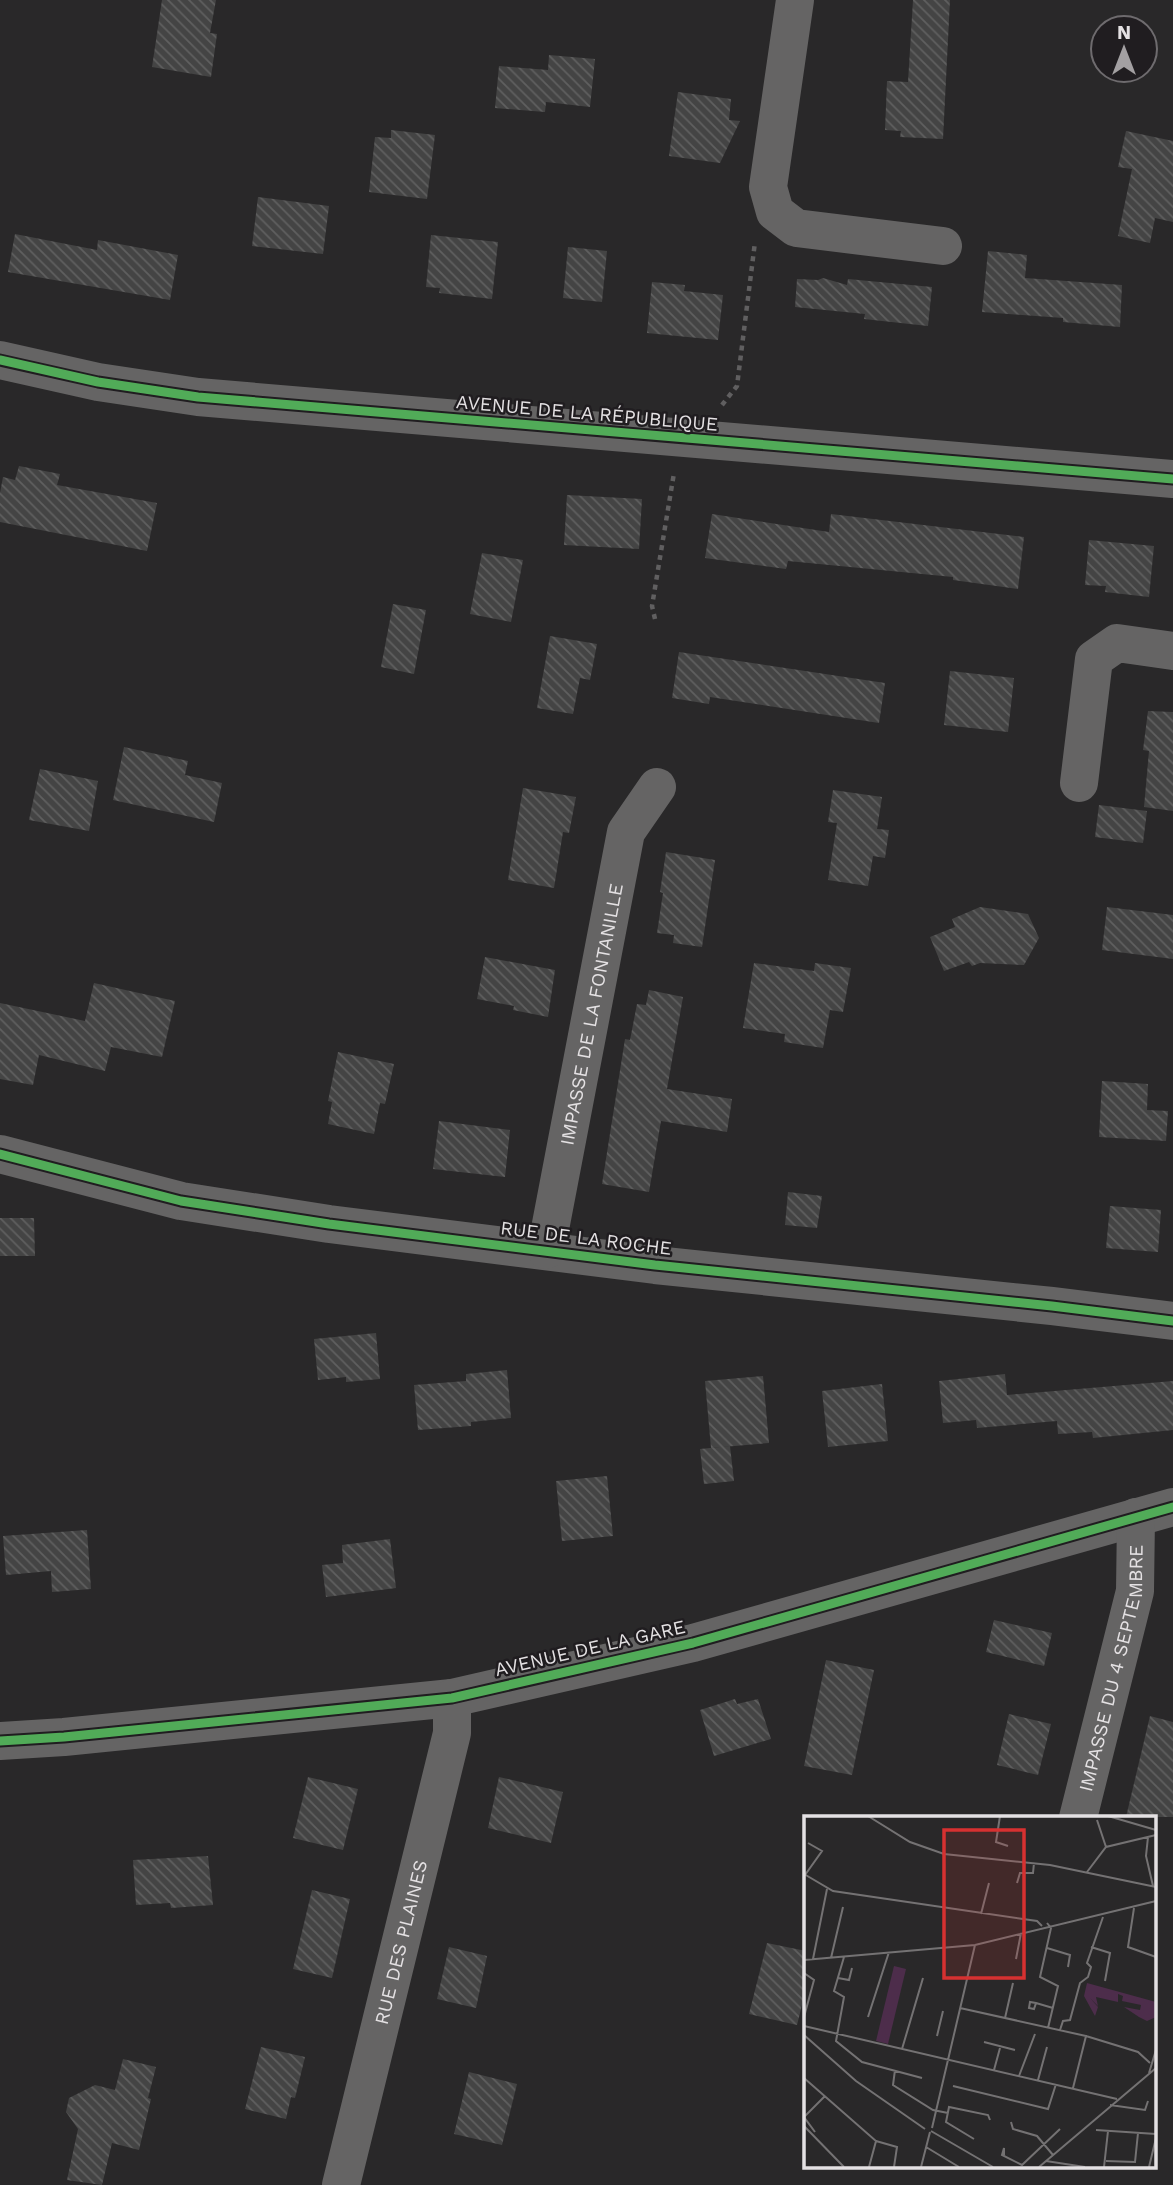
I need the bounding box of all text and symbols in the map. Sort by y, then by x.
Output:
north arrow [1089,14,1159,84]
text: N [1117,21,1131,44]
street label: AVENUE DE LA RÉPUBLIQUE [455,390,719,436]
street label: IMPASSE DE LA FONTANILLE [555,881,627,1147]
street label: RUE DE LA ROCHE [499,1216,673,1260]
street label: IMPASSE DU 4 SEPTEMBRE [1074,1545,1147,1794]
street label: AVENUE DE LA GARE [493,1615,687,1681]
inset map [804,1816,1156,2168]
street label: RUE DES PLAINES [369,1858,432,2027]

